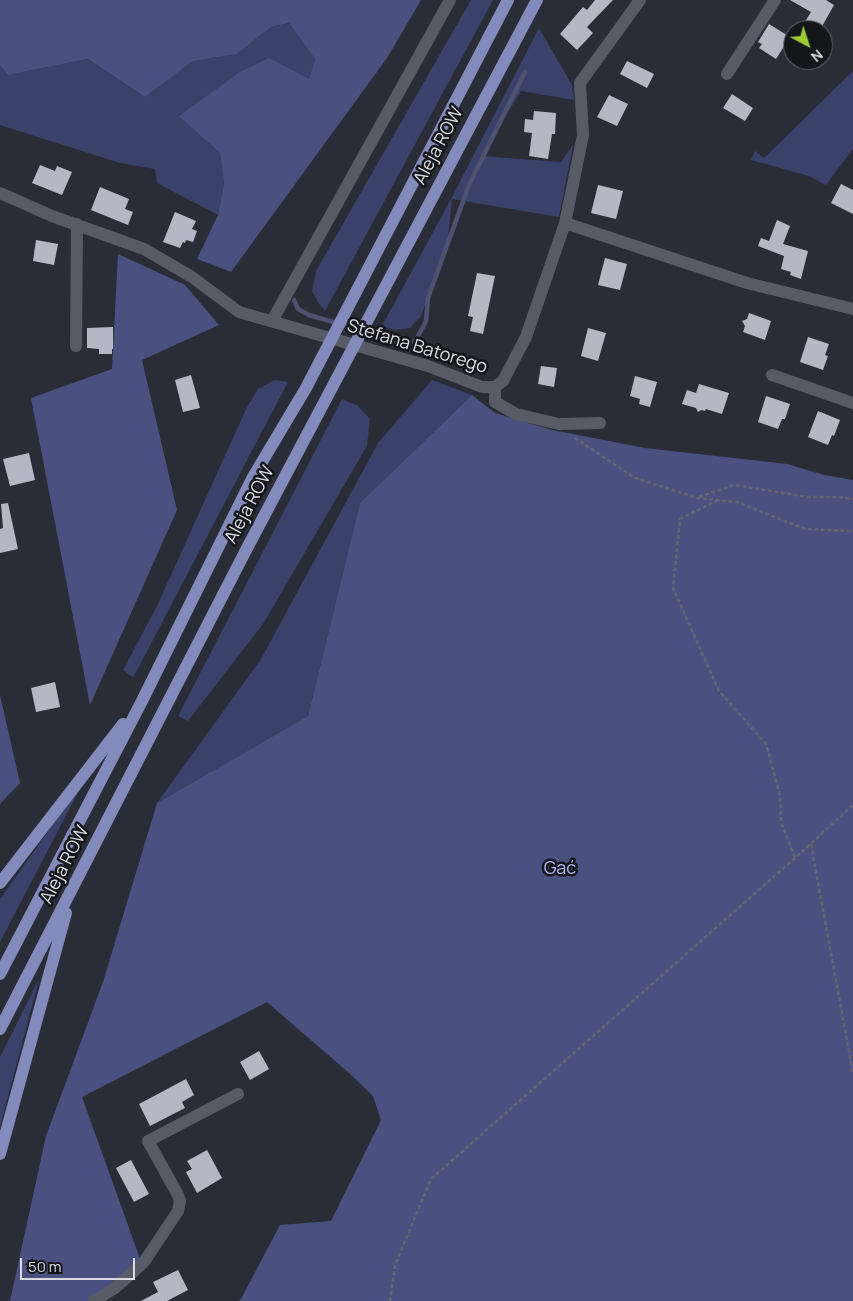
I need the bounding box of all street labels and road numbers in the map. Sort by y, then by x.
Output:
street label: Aleja ROW [410,103,468,189]
street label: Stefana Batorego [344,315,490,379]
street label: Aleja ROW [221,462,279,548]
street label: Aleja ROW [36,822,94,908]

